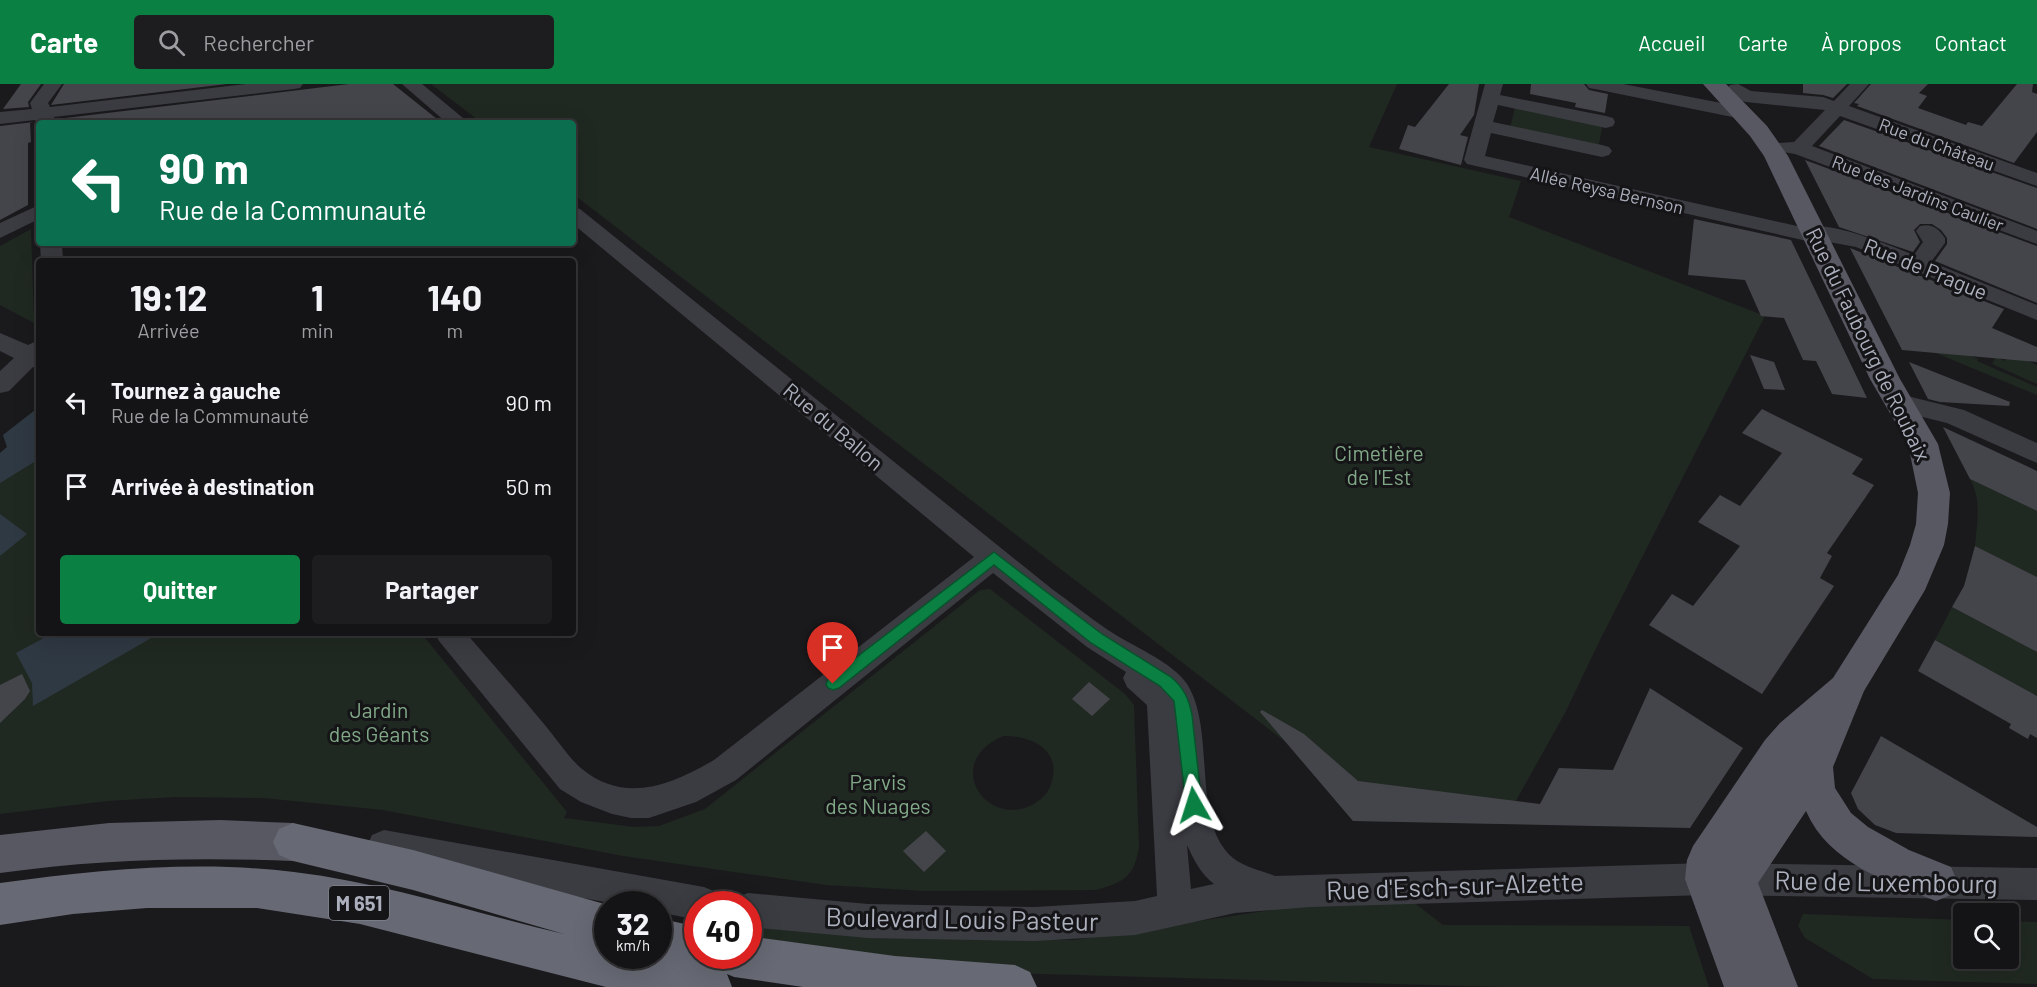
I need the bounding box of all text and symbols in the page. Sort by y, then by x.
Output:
search box [134,15,554,69]
text: Carte [30,25,98,59]
icon: search [155,26,188,59]
text: Rechercher [203,29,314,55]
text: Accueil [1638,30,1705,55]
text: Carte [1738,30,1788,55]
text: À propos [1821,30,1902,55]
text: Contact [1935,30,2007,55]
street label: Rue du Château [1876,113,1998,175]
text: 90 m [159,142,249,192]
icon: left [60,144,138,222]
street label: Rue des Jardins Caulier [1829,150,2007,236]
street label: Allée Reysa Bernson [1528,162,1686,218]
text: Rue de la Communauté [159,193,427,225]
street label: Rue du Faubourg de Roubaix [1802,223,1936,465]
street label: Rue de Prague [1861,232,1991,304]
text: 19:12 [130,275,208,318]
text: 1 [311,275,324,318]
text: 140 [427,275,482,318]
text: Arrivée [137,318,200,342]
text: min [301,318,334,342]
text: m [447,318,463,342]
text: Tournez à gauche [111,377,281,403]
street label: Rue du Ballon [779,377,889,475]
icon: left [60,386,93,419]
text: 90 m [506,389,552,415]
text: Rue de la Communauté [111,403,309,427]
park label: Cimetière de l'Est [1334,440,1424,489]
icon: arrive [60,470,93,503]
text: Arrivée à destination [111,473,314,499]
text: 50 m [506,473,552,499]
button: Quitter [60,555,300,624]
button: Partager [312,555,552,624]
pin [807,622,858,684]
icon: arrive [816,631,849,664]
park label: Jardin des Géants [329,697,429,746]
park label: Parvis des Nuages [825,769,931,818]
position arrow [1162,773,1226,837]
street label: Rue de Luxembourg [1774,864,1998,898]
street label: Rue d'Esch-sur-Alzette [1326,865,1584,905]
road number: M 651 [329,886,389,920]
speed limit sign: 40 [684,891,762,969]
street label: Boulevard Louis Pasteur [825,900,1099,936]
map controls [1953,903,2019,969]
button: search [1953,903,2019,969]
text: 32 [617,905,650,941]
text: km/h [616,936,650,954]

